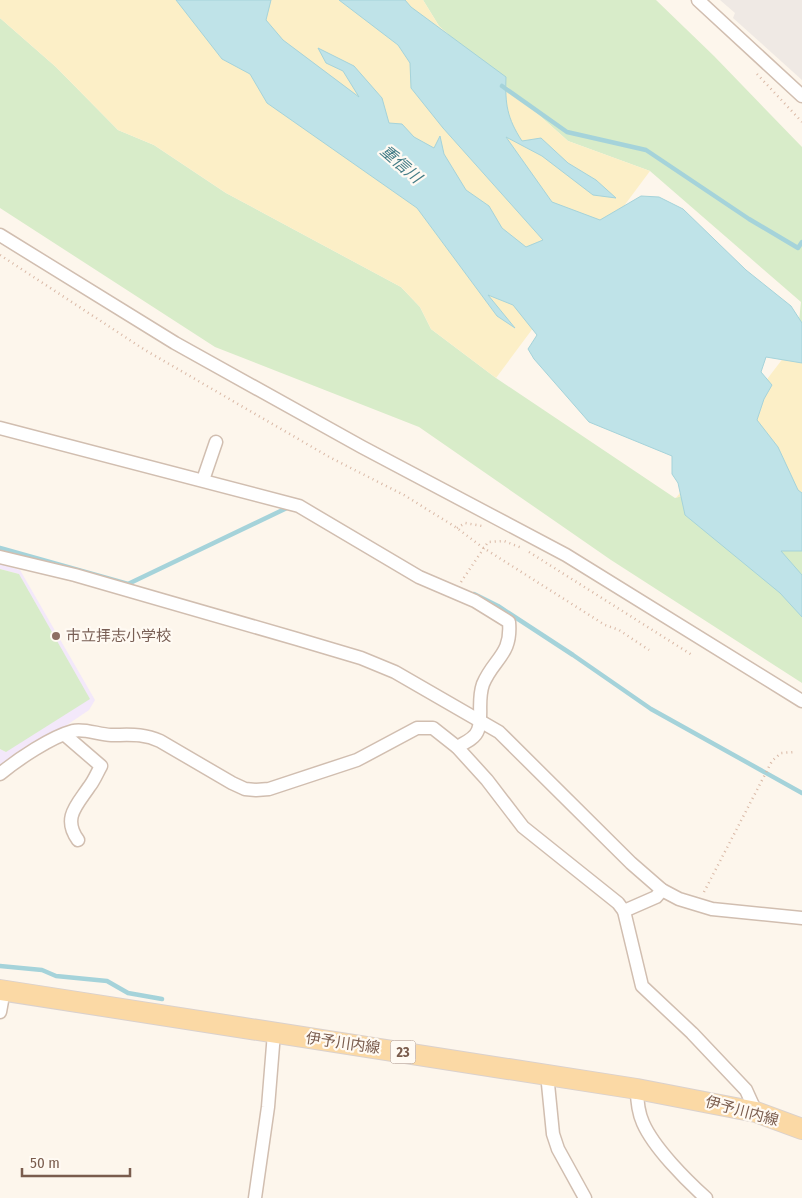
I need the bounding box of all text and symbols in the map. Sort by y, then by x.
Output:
water label: 重信川 [377,141,427,188]
place label: 市立拝志小学校 [66,627,171,645]
marker: 市立拝志小学校 [50,630,62,642]
street label: 伊予川内線 [305,1029,381,1057]
road number: 23 [390,1040,416,1064]
street label: 伊予川内線 [703,1093,781,1129]
scale bar [22,1146,130,1178]
text: 50 m [30,1154,60,1172]

